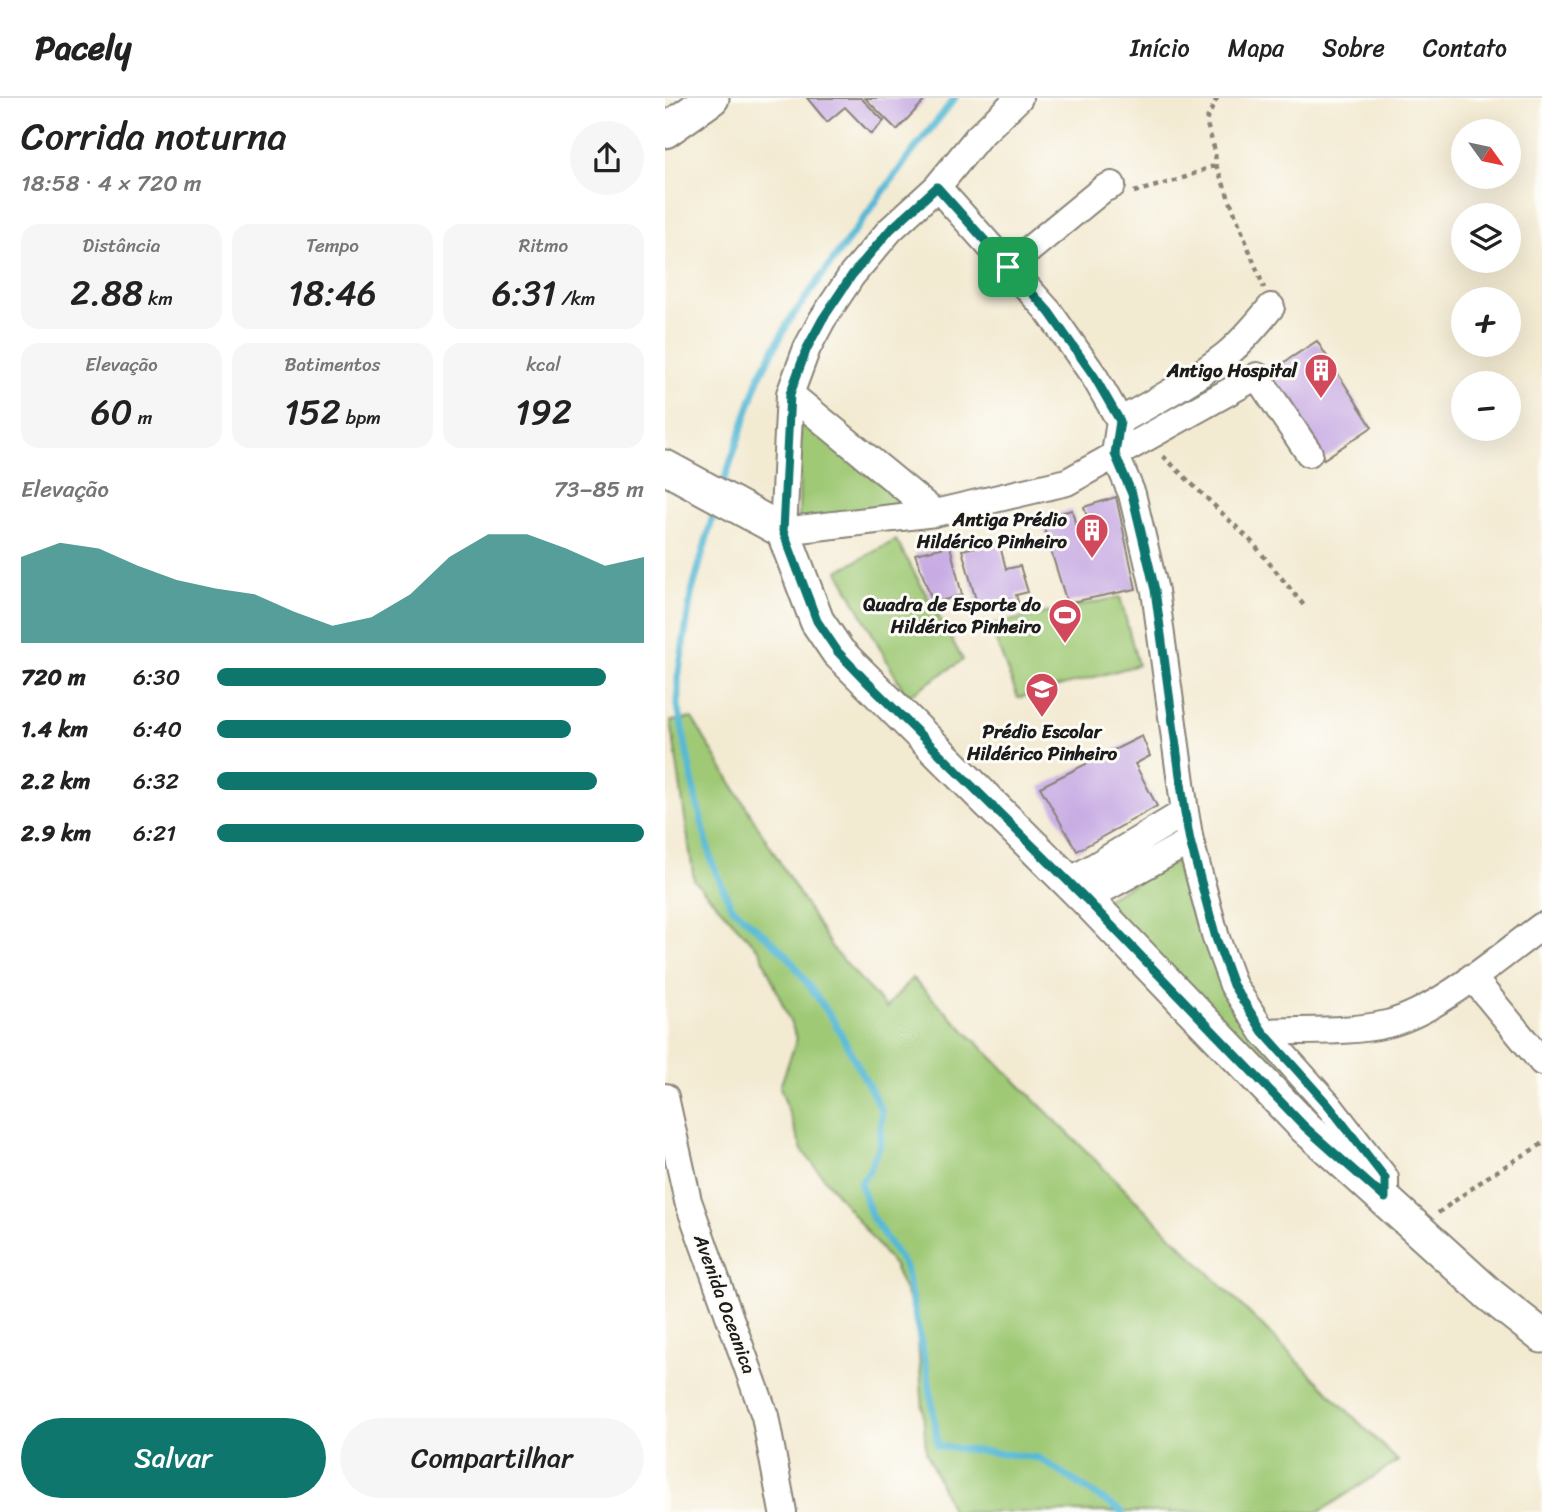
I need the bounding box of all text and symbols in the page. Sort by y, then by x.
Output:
text: Pacely [35,19,131,77]
text: Início [1130,27,1190,69]
text: Mapa [1228,27,1284,69]
text: Sobre [1322,27,1385,69]
text: Contato [1423,27,1507,69]
text: Corrida noturna [21,103,287,170]
north arrow [1451,119,1521,189]
map controls [1451,119,1521,441]
button: share [570,121,644,195]
text: 18:58 · 4 × 720 m [21,163,201,204]
button: layers [1451,203,1521,273]
text: Distância [83,229,160,262]
text: Tempo [306,229,359,262]
text: Ritmo [519,229,568,262]
pin [978,237,1038,297]
icon: arrive [989,248,1027,286]
text: 2.88 [70,262,143,324]
text: 18:46 [288,262,377,324]
text: 6:31 [492,262,556,324]
text: km [143,282,173,315]
text: /km [556,282,595,315]
button: + [1451,287,1521,357]
text: Elevação [85,348,158,381]
text: Batimentos [285,348,380,381]
text: kcal [526,348,561,381]
building icon: Antigo Hospital [1302,351,1340,400]
place label: Antigo Hospital [1166,354,1299,387]
button: − [1451,371,1521,441]
text: 60 [91,381,133,443]
text: 152 [284,381,341,443]
text: 192 [515,381,572,443]
text: m [133,401,152,434]
text: bpm [341,401,381,434]
text: Elevação [21,469,109,510]
text: 73–85 m [554,469,644,510]
place label: Antiga Prédio Hildérico Pinheiro [916,503,1067,558]
building icon: Antiga Prédio Hildérico Pinheiro [1073,511,1111,560]
place label: Quadra de Esporte do Hildérico Pinheiro [863,588,1041,643]
sports icon: Quadra de Esporte do Hildérico Pinheiro [1046,596,1084,645]
text: 720 m [21,657,86,698]
text: 6:30 [133,657,180,698]
school or university icon: Prédio Escolar Hildérico Pinheiro [1023,670,1061,719]
text: 1.4 km [21,709,88,750]
text: 6:40 [133,709,182,750]
place label: Prédio Escolar Hildérico Pinheiro [966,715,1117,770]
text: 2.2 km [21,761,90,802]
text: 6:32 [133,761,179,802]
text: 2.9 km [21,813,91,854]
text: 6:21 [133,813,176,854]
street label: Avenida Oceanica [684,1229,766,1379]
button: Salvar [21,1418,326,1498]
button: Compartilhar [340,1418,644,1498]

